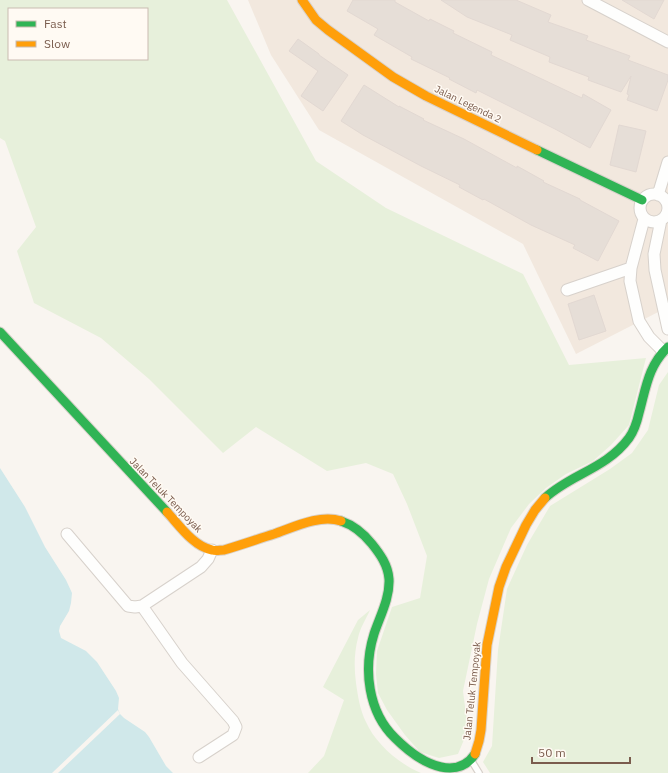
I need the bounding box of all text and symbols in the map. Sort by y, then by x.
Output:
legend [8,8,148,60]
text: Fast [44,16,67,31]
text: Slow [44,36,70,51]
street label: Jalan Legenda 2 [432,82,504,126]
street label: Jalan Teluk Tempoyak [127,455,206,536]
street label: Jalan Teluk Tempoyak [460,640,484,741]
scale bar [532,739,630,765]
text: 50 m [538,745,566,760]

